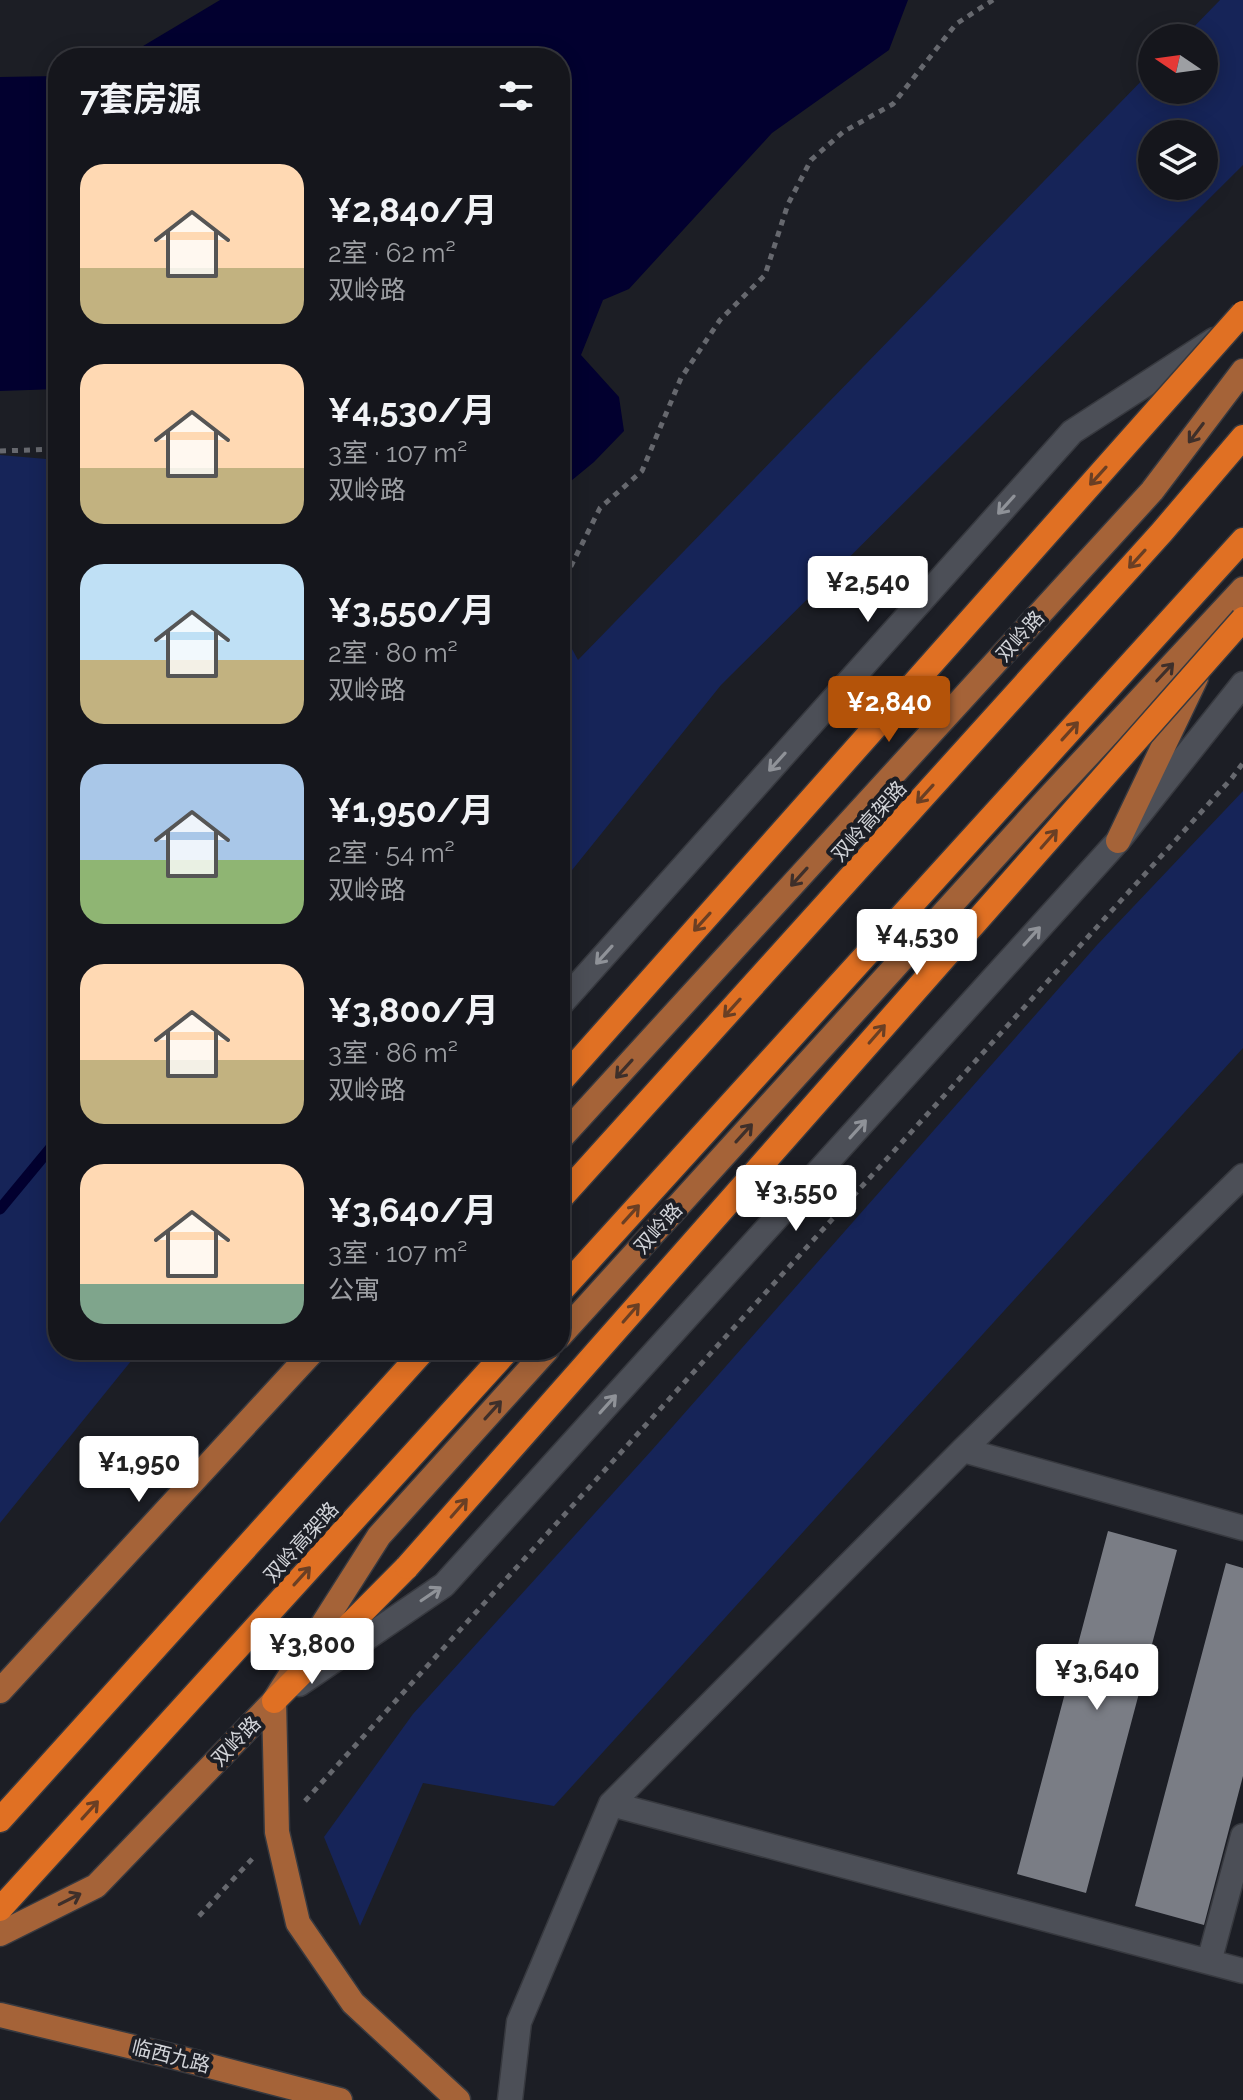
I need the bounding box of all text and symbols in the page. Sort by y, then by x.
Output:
north arrow [1138,24,1218,104]
map controls [1138,24,1218,200]
icon: filters [494,74,538,118]
text: 7套房源 [80,79,201,119]
button: layers [1138,120,1218,200]
text: ¥2,840/月 [328,190,497,230]
icon: home [144,196,240,292]
text: 2室 · 62 m² [328,238,456,268]
text: 双岭路 [328,275,406,305]
text: ¥4,530/月 [328,390,496,430]
icon: home [144,396,240,492]
one-way arrow [1188,422,1205,443]
text: 3室 · 107 m² [328,438,467,468]
one-way arrow [1090,465,1108,485]
text: 双岭路 [328,475,406,505]
one-way arrow [998,495,1016,515]
one-way arrow [1128,549,1146,569]
pin: ¥2,540 [803,556,933,624]
text: ¥2,540 [826,567,910,597]
text: ¥3,550/月 [328,590,495,630]
icon: home [144,596,240,692]
street label: 双岭路 [991,606,1049,666]
text: 2室 · 80 m² [328,638,458,668]
one-way arrow [1155,662,1174,682]
text: 双岭路 [328,675,406,705]
pin: ¥2,840 [824,676,954,744]
text: ¥2,840 [846,687,932,717]
one-way arrow [1060,722,1078,742]
one-way arrow [769,751,787,771]
street label: 双岭高架路 [827,776,911,866]
one-way arrow [916,783,935,804]
text: ¥1,950/月 [328,790,494,830]
icon: home [144,796,240,892]
one-way arrow [1039,830,1057,850]
text: 2室 · 54 m² [328,838,455,868]
one-way arrow [791,867,809,887]
text: 双岭路 [328,875,406,905]
pin: ¥4,530 [852,909,982,977]
one-way arrow [694,911,712,931]
text: ¥4,530 [875,920,959,950]
one-way arrow [1023,926,1042,946]
one-way arrow [595,945,613,965]
text: ¥3,800/月 [328,990,499,1030]
icon: home [144,996,240,1092]
one-way arrow [723,998,742,1018]
one-way arrow [867,1025,885,1045]
text: 3室 · 86 m² [328,1038,458,1068]
one-way arrow [616,1059,634,1079]
text: 双岭路 [328,1075,406,1105]
one-way arrow [848,1119,866,1139]
one-way arrow [735,1123,753,1143]
pin: ¥3,550 [731,1165,861,1233]
text: ¥3,550 [754,1176,838,1206]
text: ¥3,640/月 [328,1190,497,1230]
icon: home [144,1196,240,1292]
street label: 双岭路 [629,1198,687,1258]
one-way arrow [622,1204,641,1224]
text: 3室 · 107 m² [328,1238,467,1268]
text: 公寓 [328,1275,380,1305]
one-way arrow [621,1304,639,1324]
one-way arrow [598,1395,616,1415]
one-way arrow [484,1400,502,1420]
pin: ¥1,950 [74,1436,204,1504]
text: ¥1,950 [97,1447,181,1477]
street label: 双岭高架路 [259,1497,343,1587]
one-way arrow [449,1499,467,1519]
one-way arrow [293,1566,312,1586]
one-way arrow [419,1586,441,1602]
pin: ¥3,800 [247,1618,377,1686]
text: ¥3,800 [269,1629,355,1659]
pin: ¥3,640 [1032,1644,1162,1712]
text: ¥3,640 [1054,1655,1140,1685]
street label: 双岭路 [207,1711,265,1771]
one-way arrow [80,1800,99,1821]
one-way arrow [57,1891,81,1906]
street label: 临西九路 [129,2035,213,2077]

